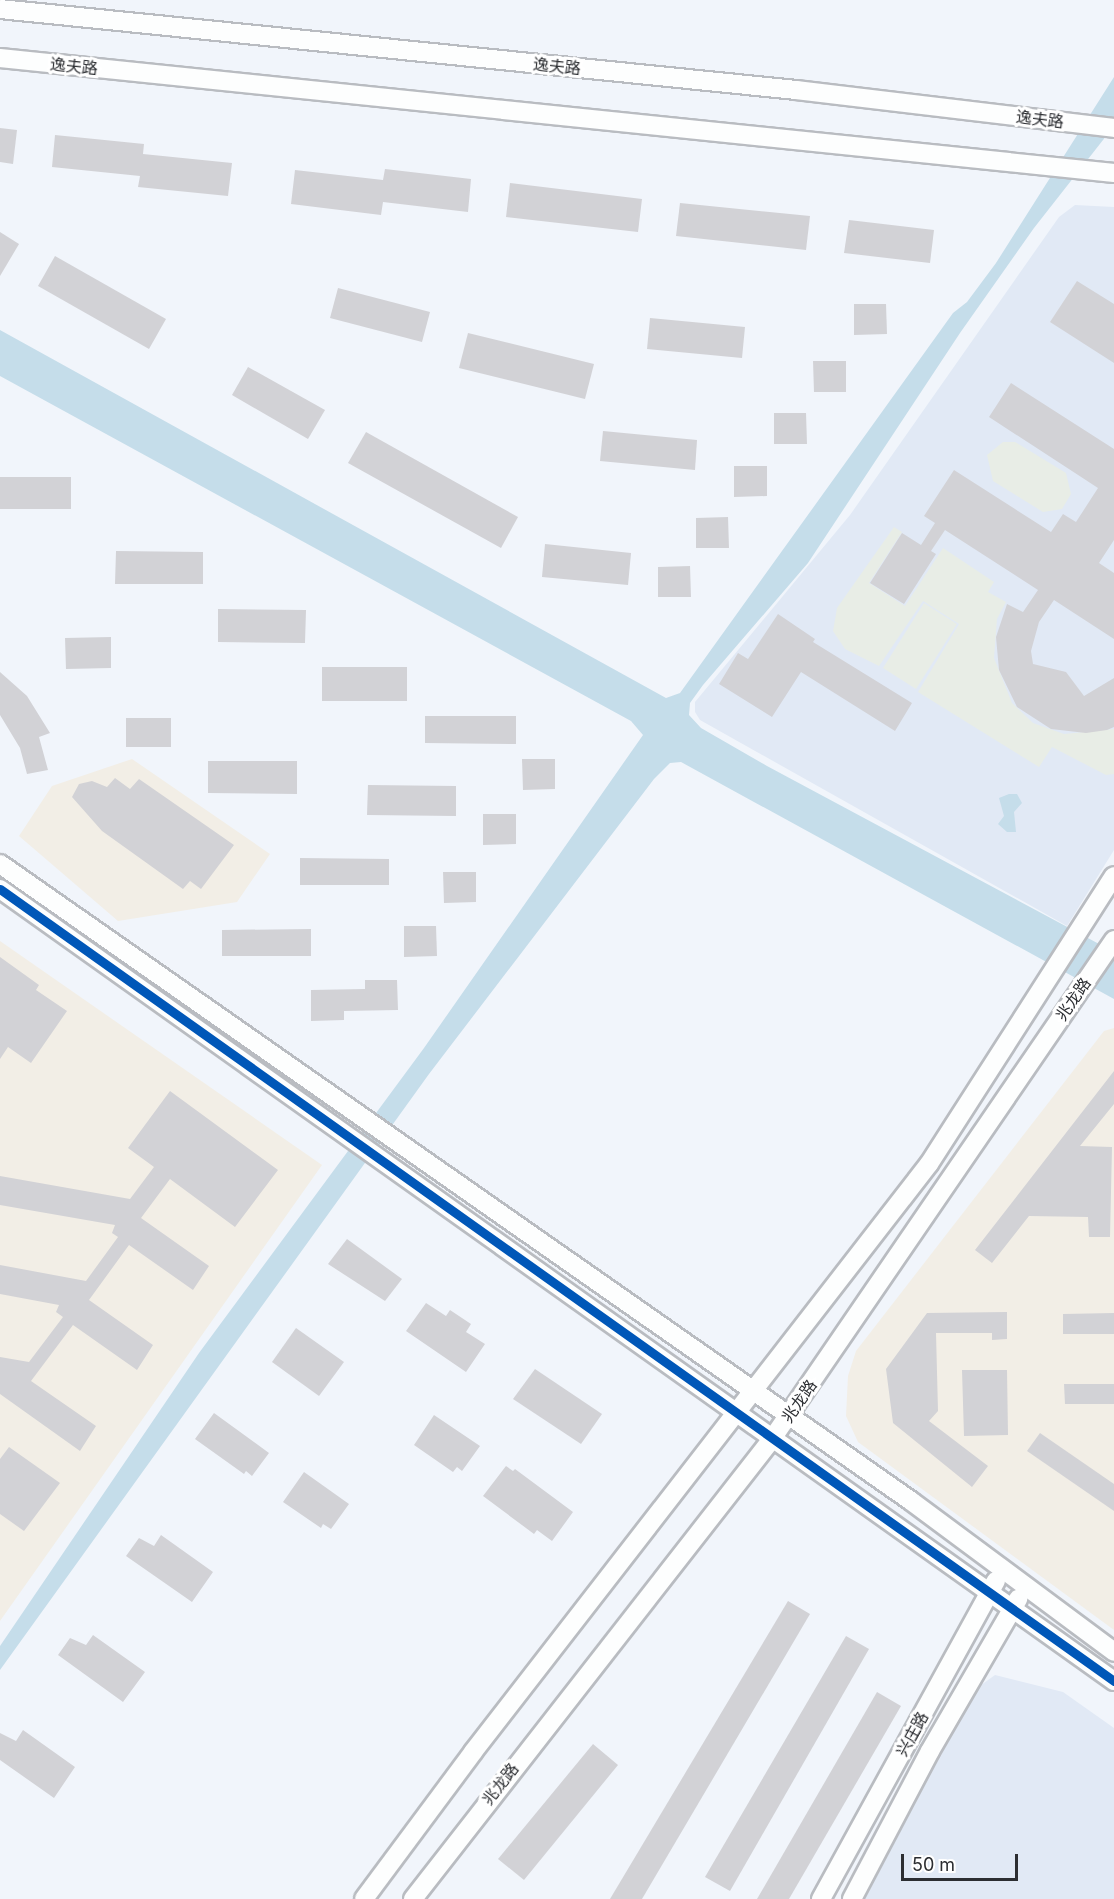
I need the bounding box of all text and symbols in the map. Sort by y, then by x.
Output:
street label: 逸夫路 [49,54,99,78]
street label: 逸夫路 [532,54,582,78]
street label: 逸夫路 [1015,107,1065,131]
street label: 兆龙路 [1051,974,1095,1024]
street label: 兆龙路 [777,1376,821,1426]
street label: 兴庄路 [892,1708,932,1760]
street label: 兆龙路 [478,1759,522,1809]
scale bar [904,1842,1021,1880]
text: 50 m [912,1854,955,1875]

